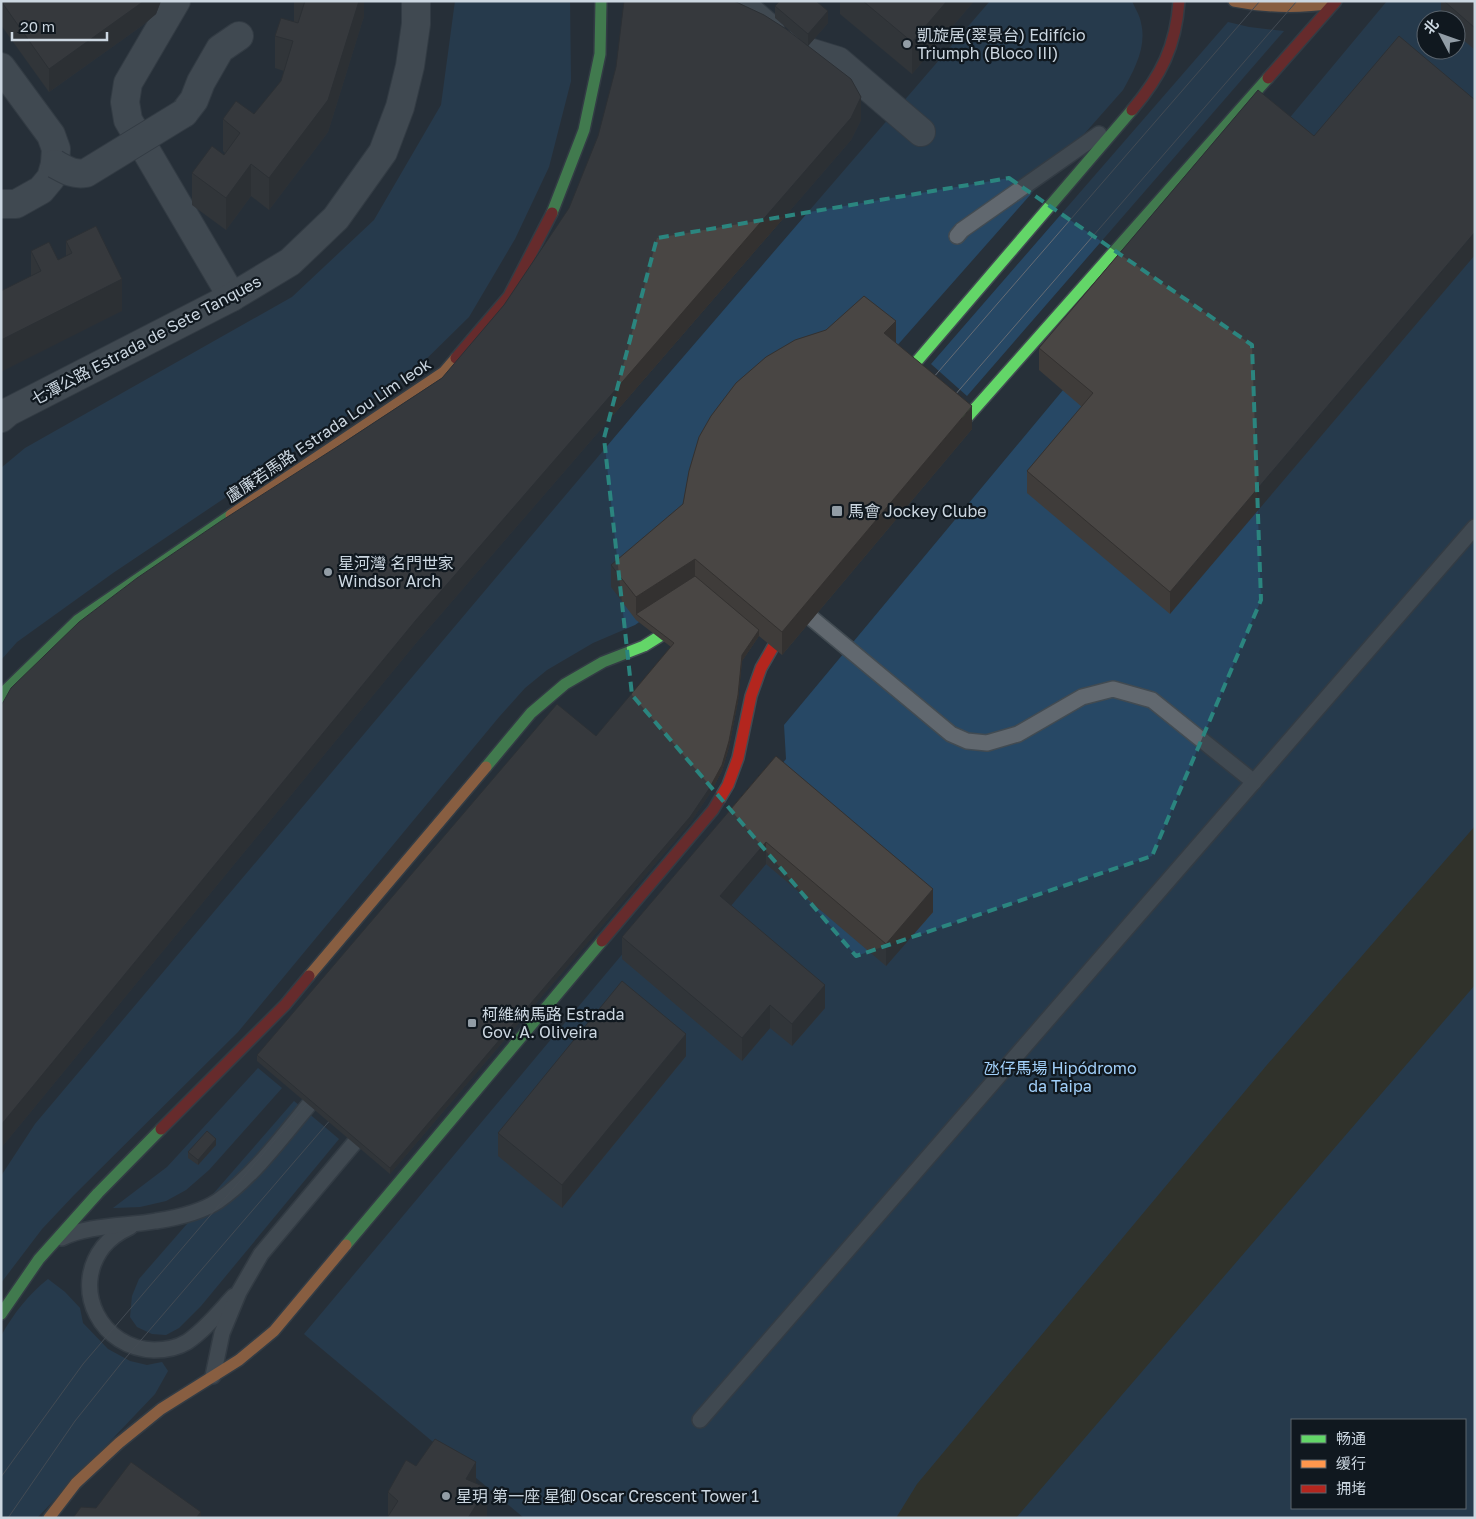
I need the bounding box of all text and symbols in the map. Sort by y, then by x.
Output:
scale bar [12,10,108,42]
north arrow [1416,10,1466,60]
text: 北 [1420,15,1442,37]
text: 20 m [20,17,55,35]
place label: 凱旋居(翠景台) Edifício Triumph (Bloco III) [917,25,1086,63]
marker: 凱旋居(翠景台) Edifício Triumph (Bloco III) [901,38,913,50]
street label: 七潭公路 Estrada de Sete Tanques [28,271,264,409]
street label: 盧廉若馬路 Estrada Lou Lim Ieok [222,354,434,506]
place label: 馬會 Jockey Clube [848,501,987,521]
marker: 馬會 Jockey Clube [830,504,844,518]
place label: 星河灣 名門世家 Windsor Arch [338,553,454,591]
marker: 星河灣 名門世家 Windsor Arch [322,566,334,578]
place label: 柯維納馬路 Estrada Gov. A. Oliveira [482,1004,625,1042]
marker: 柯維納馬路 Estrada Gov. A. Oliveira [466,1017,478,1029]
park label: 氹仔馬場 Hipódromo da Taipa [983,1058,1137,1096]
legend [1291,1419,1466,1509]
text: 畅通 [1336,1429,1366,1447]
text: 缓行 [1336,1454,1366,1472]
text: 拥堵 [1336,1479,1366,1497]
place label: 星玥 第一座 星御 Oscar Crescent Tower 1 [456,1486,759,1506]
marker: 星玥 第一座 星御 Oscar Crescent Tower 1 [440,1490,452,1502]

